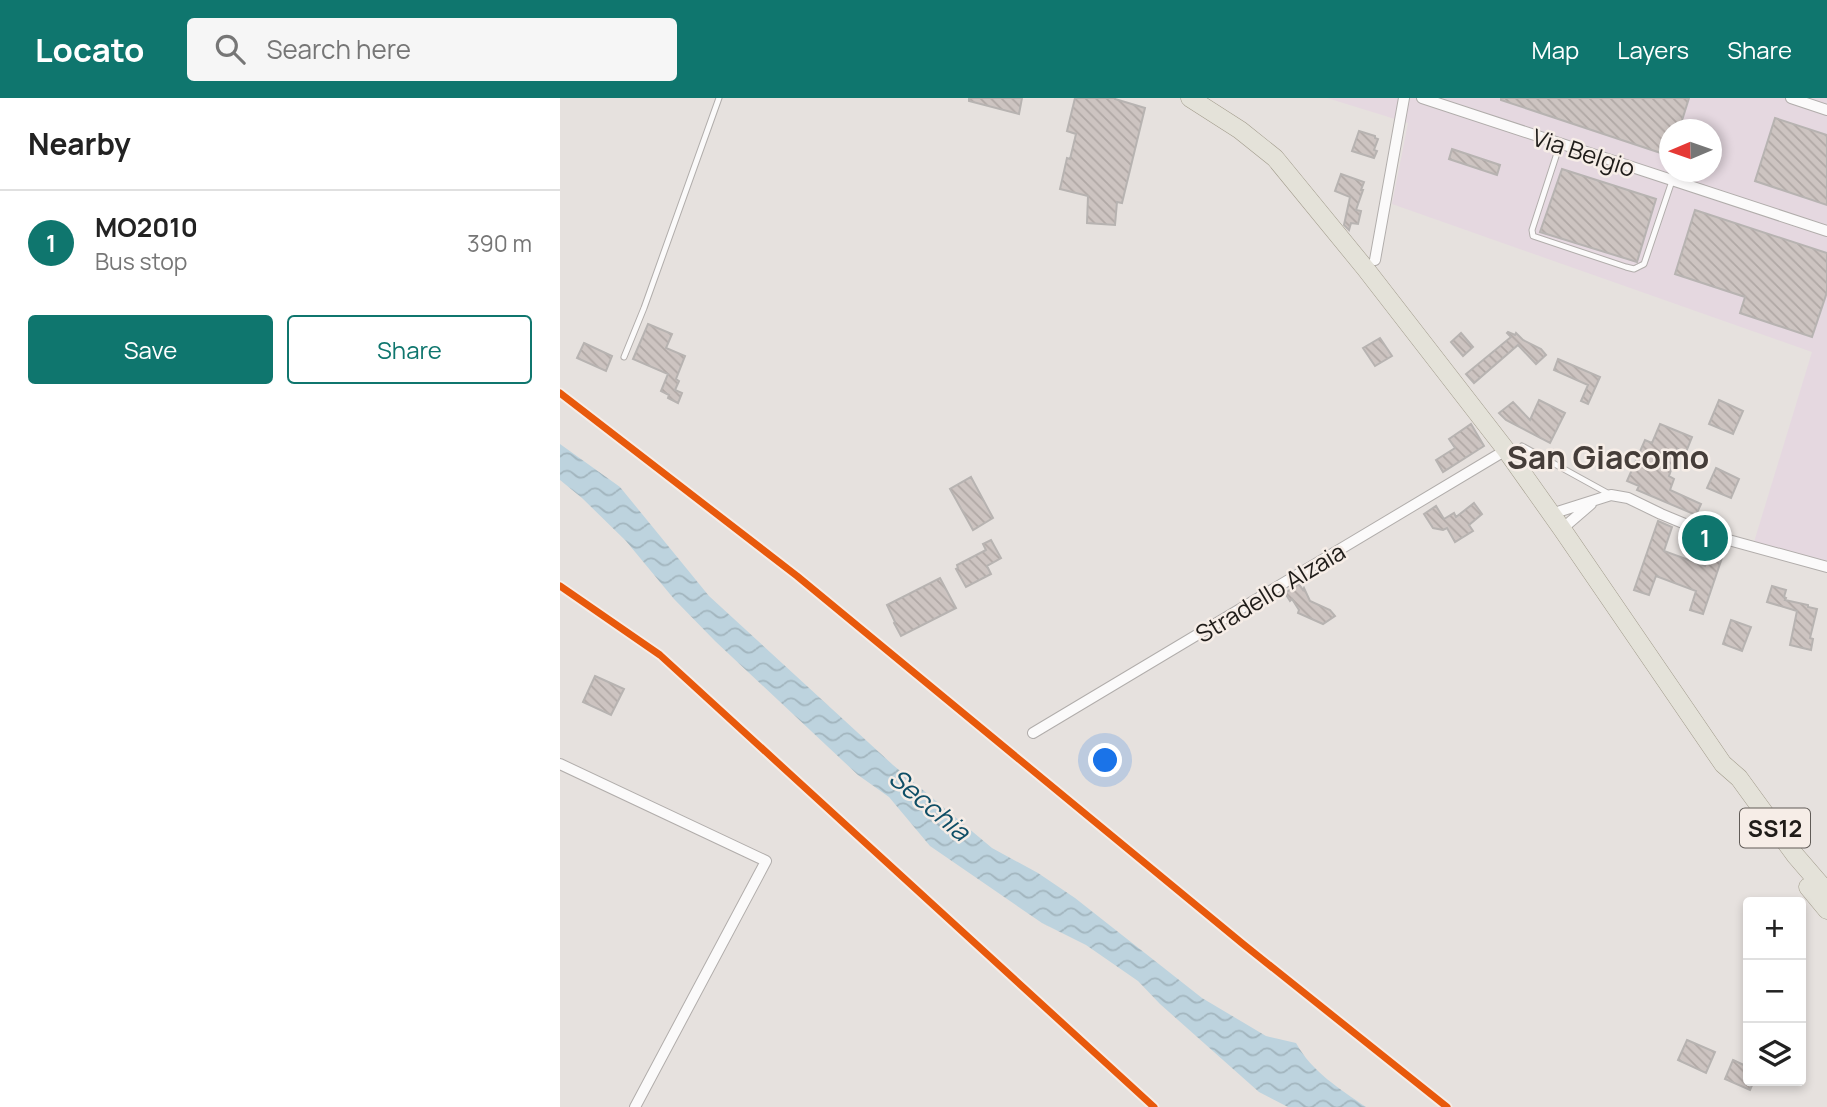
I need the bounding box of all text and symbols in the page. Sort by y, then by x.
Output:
search box [187,18,677,81]
text: Locato [35,27,145,72]
icon: search [211,30,249,68]
text: Search here [267,31,411,67]
text: Map [1532,33,1579,66]
text: Layers [1617,33,1689,66]
text: Share [1727,33,1792,66]
north arrow [1659,119,1722,182]
street label: Via Belgio [1528,120,1640,184]
text: Nearby [28,123,131,164]
text: MO2010 [95,209,198,245]
text: 1 [46,227,56,259]
text: 390 m [467,227,532,259]
text: Bus stop [95,245,187,277]
button: Save [28,315,273,384]
button: Share [287,315,532,384]
district label: San Giacomo [1507,435,1709,479]
pin: 1 [1682,512,1728,564]
street label: Stradello Alzaia [1189,534,1351,650]
your location [1088,743,1122,777]
water label: Secchia [882,759,979,850]
road number: SS12 [1740,808,1810,848]
map controls [1743,897,1806,1086]
button: + [1743,897,1806,960]
button: − [1743,960,1806,1023]
button: layers [1743,1023,1806,1086]

